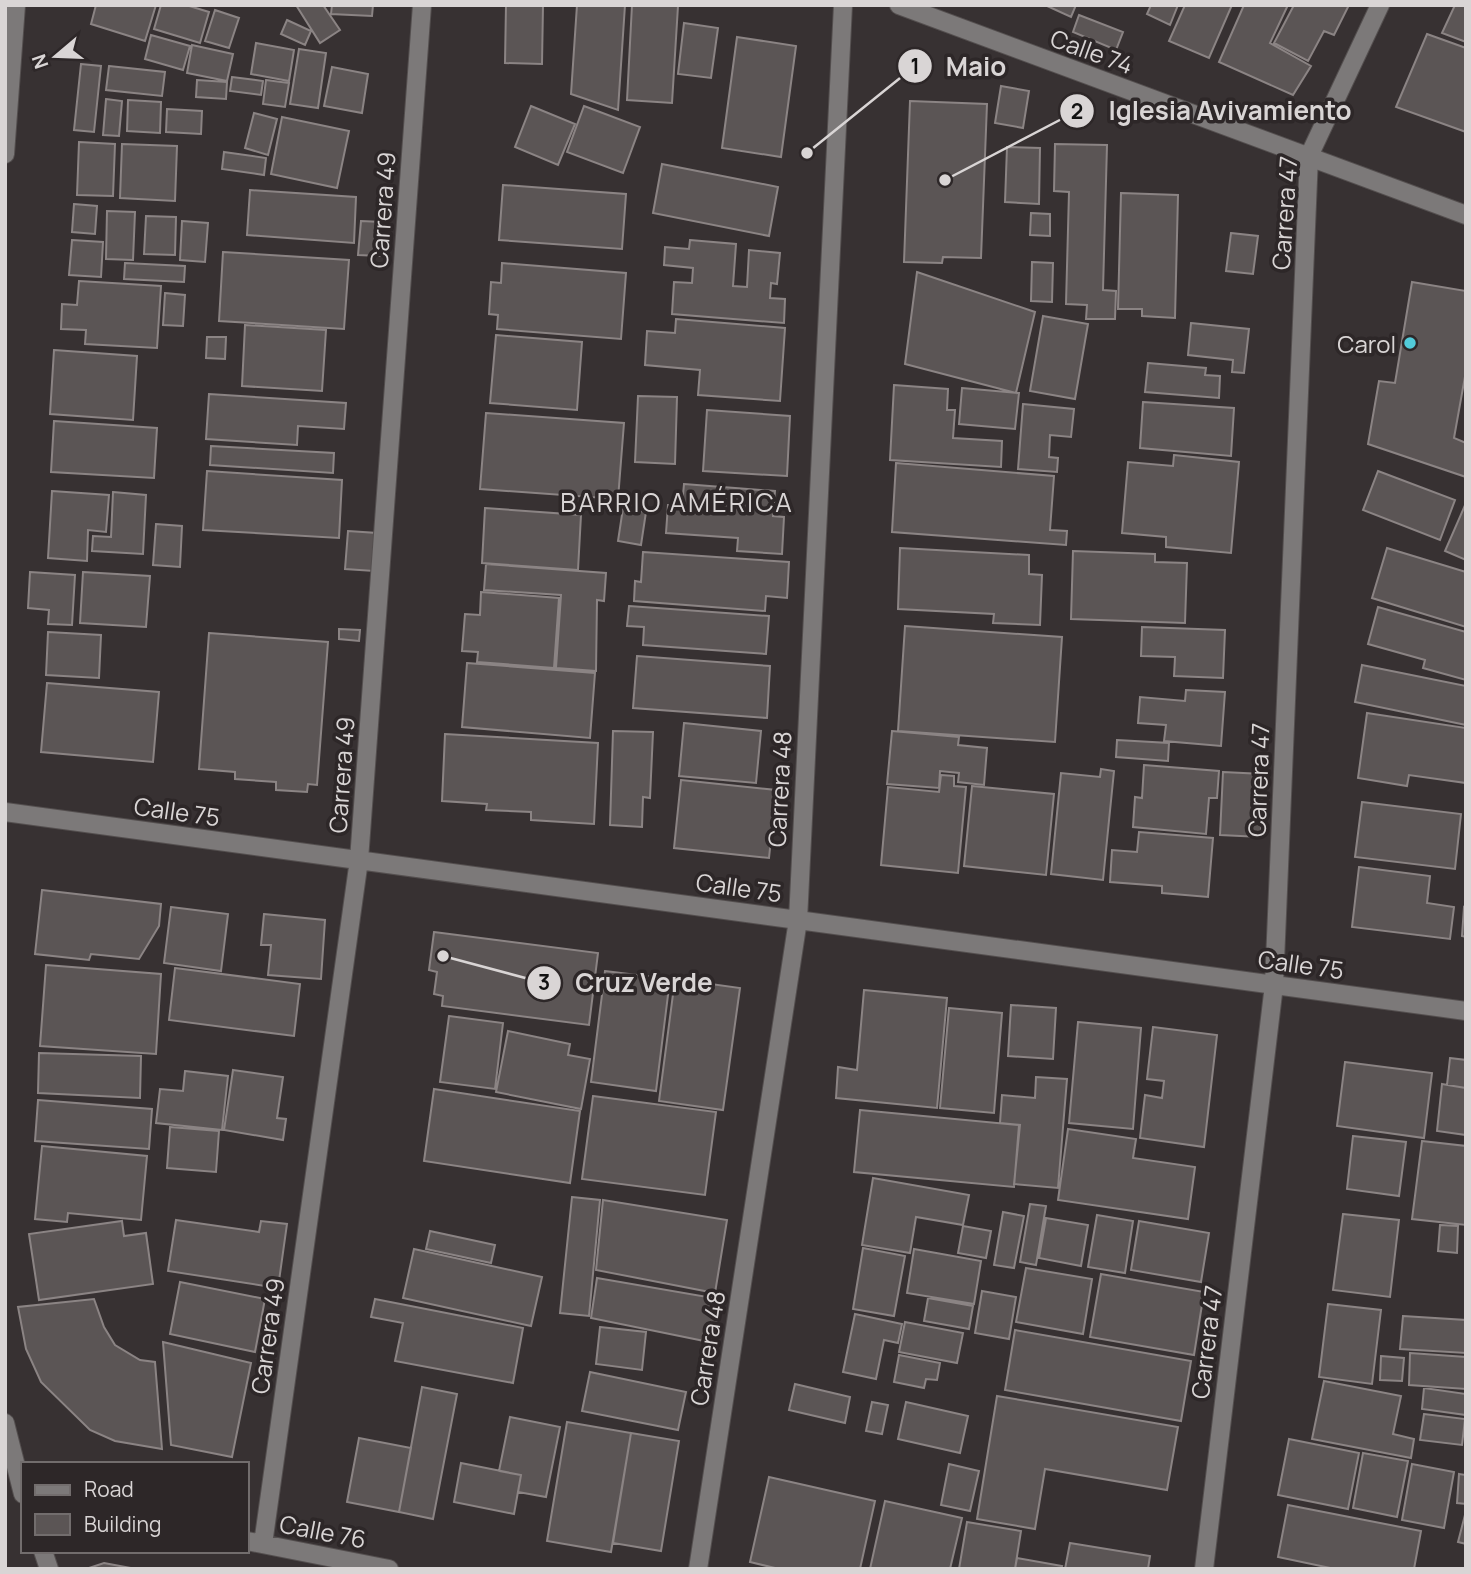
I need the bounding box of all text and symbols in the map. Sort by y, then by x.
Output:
north arrow [21,21,91,91]
street label: Calle 74 [1046,21,1138,81]
callout: Maio [897,43,1021,90]
text: Maio [946,48,1006,84]
text: N [25,51,54,72]
text: 1 [910,52,920,80]
callout: Iglesia Avivamiento [1059,88,1365,135]
text: Iglesia Avivamiento [1108,92,1352,128]
text: 2 [1071,97,1083,125]
street label: Carrera 49 [361,151,403,269]
street label: Carrera 47 [1264,155,1304,271]
place label: Carol [1337,327,1396,360]
marker: Carol [1402,335,1418,351]
district label: BARRIO AMÉRICA [560,484,794,520]
street label: Carrera 49 [320,716,362,834]
street label: Carrera 47 [1240,722,1276,838]
street label: Carrera 48 [759,730,799,848]
street label: Calle 75 [132,789,222,833]
street label: Calle 75 [694,865,784,909]
street label: Calle 75 [1256,942,1346,986]
callout: Cruz Verde [526,959,727,1006]
text: Cruz Verde [575,964,713,1000]
text: 3 [538,968,550,996]
street label: Carrera 49 [243,1276,291,1396]
street label: Carrera 47 [1183,1283,1229,1401]
street label: Carrera 48 [682,1288,732,1408]
legend [21,1462,248,1553]
text: Road [84,1475,134,1503]
street label: Calle 76 [277,1506,369,1556]
text: Building [84,1510,161,1538]

